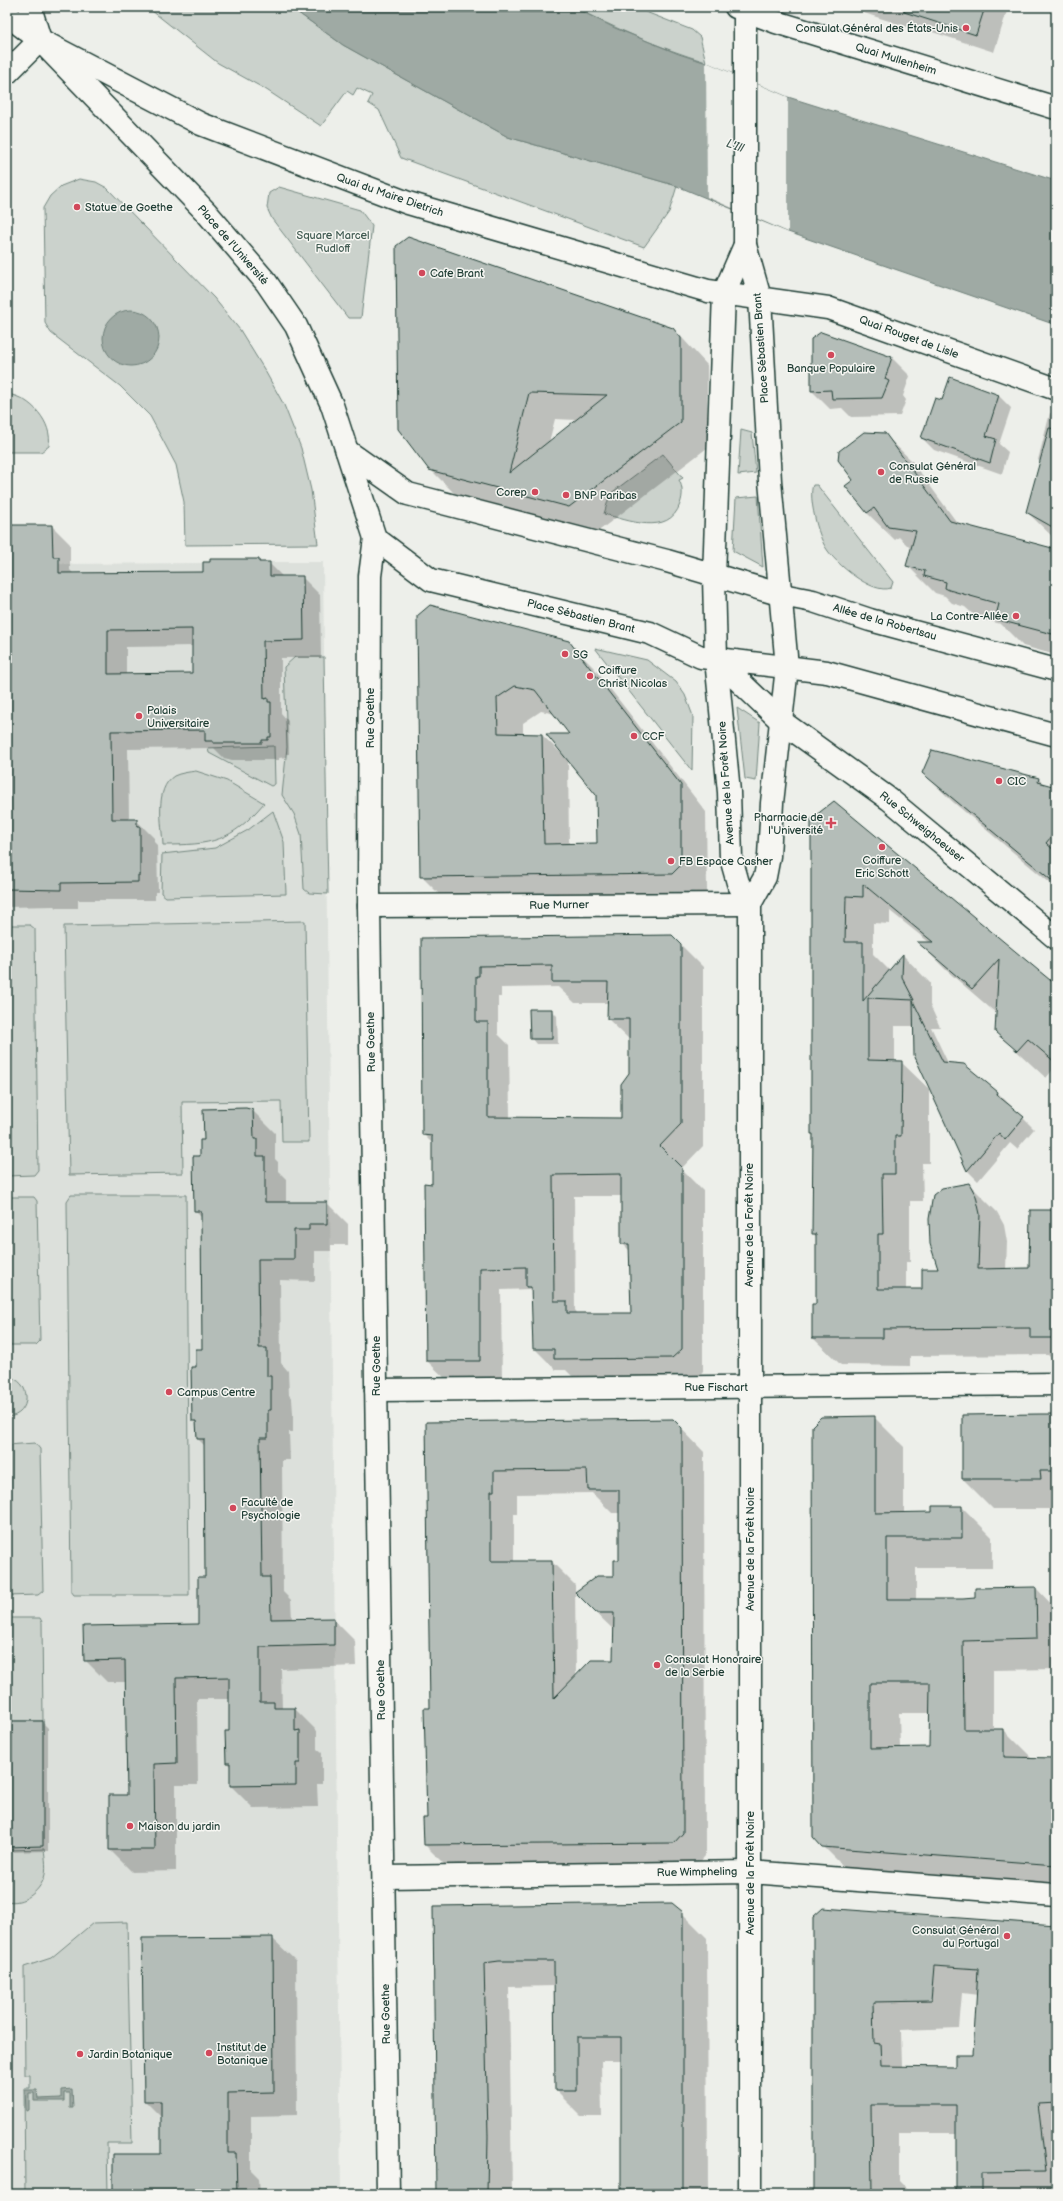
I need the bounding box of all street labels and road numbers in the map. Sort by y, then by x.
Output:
street label: Quai Mullenheim [854,41,938,77]
street label: Quai du Maire Dietrich [335,171,445,219]
street label: Place de l'Université [195,202,271,288]
street label: Place Sébastien Brant [751,292,771,404]
street label: Quai Rouget de Lisle [858,313,961,361]
street label: Place Sébastien Brant [526,596,637,636]
street label: Allée de la Robertsau [832,601,938,643]
street label: Rue Goethe [364,687,377,748]
street label: Avenue de la Forêt Noire [715,720,737,845]
street label: Rue Schweighaeuser [877,789,968,866]
street label: Rue Murner [529,898,590,912]
street label: Rue Goethe [364,1011,378,1072]
street label: Avenue de la Forêt Noire [743,1163,756,1287]
street label: Rue Goethe [370,1335,383,1396]
street label: Rue Fischart [684,1381,748,1394]
street label: Avenue de la Forêt Noire [744,1487,757,1611]
street label: Rue Goethe [374,1659,388,1720]
street label: Avenue de la Forêt Noire [744,1811,757,1935]
street label: Rue Wimpheling [657,1865,737,1879]
street label: Rue Goethe [379,1983,393,2044]

